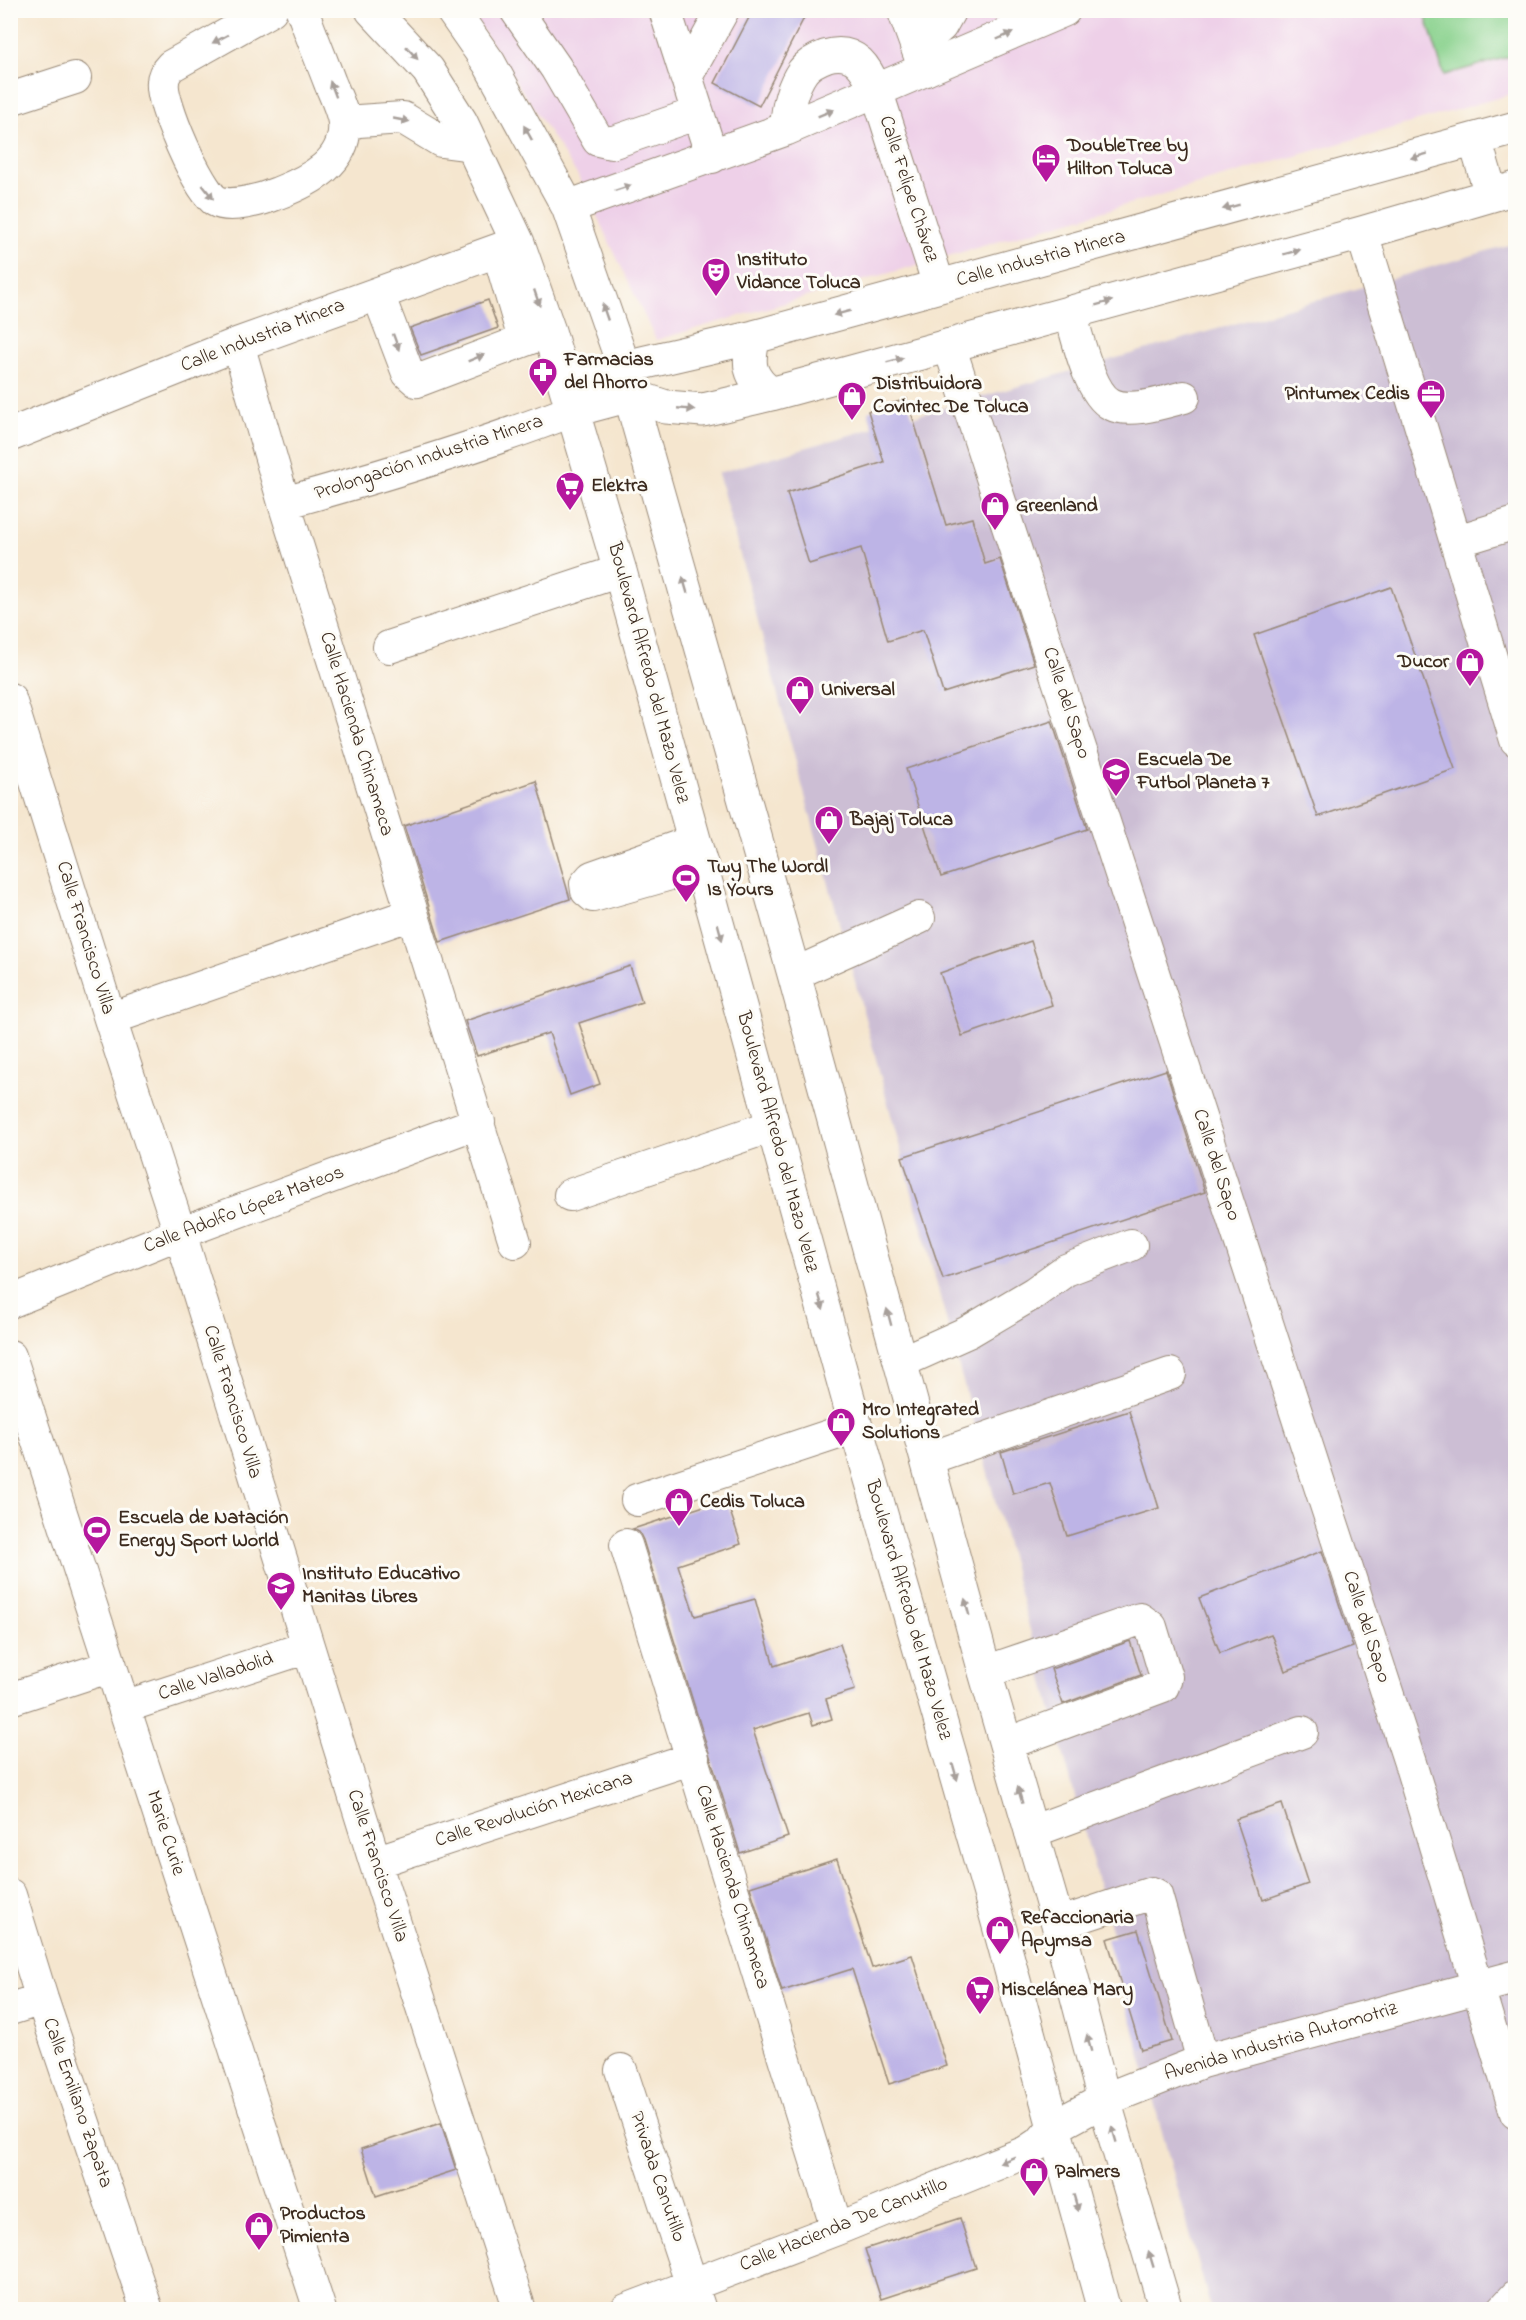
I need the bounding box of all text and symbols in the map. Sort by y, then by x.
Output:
one-way arrow [996,31,1014,40]
one-way arrow [211,34,228,44]
one-way arrow [405,45,418,60]
one-way arrow [327,80,337,98]
one-way arrow [817,108,835,117]
street label: Calle Felipe Chávez [871,112,946,267]
one-way arrow [392,116,411,125]
one-way arrow [523,124,533,141]
place label: DoubleTree by Hilton Toluca [1066,132,1188,184]
hotel icon: DoubleTree by Hilton Toluca [1030,142,1062,184]
one-way arrow [1410,152,1428,161]
one-way arrow [614,182,632,192]
one-way arrow [202,184,215,200]
one-way arrow [1221,203,1239,212]
street label: Calle Industria Minera [953,223,1129,295]
place label: Instituto Vidance Toluca [736,246,861,298]
one-way arrow [1283,247,1301,256]
theatre icon: Instituto Vidance Toluca [700,256,732,298]
one-way arrow [533,289,543,307]
street label: Calle Industria Minera [177,291,349,381]
one-way arrow [1095,298,1113,307]
one-way arrow [599,303,609,321]
one-way arrow [833,309,851,318]
one-way arrow [392,333,402,351]
place label: Farmacias del Ahorro [563,346,654,398]
one-way arrow [467,353,485,362]
one-way arrow [886,355,904,364]
pharmacy icon: Farmacias del Ahorro [527,356,559,398]
place label: Distribuidora Covintec De Toluca [872,370,1029,422]
office icon: Pintumex Cedis [1415,378,1447,420]
shop icon: Distribuidora Covintec De Toluca [836,380,868,422]
place label: Pintumex Cedis [1285,380,1410,409]
one-way arrow [676,404,695,414]
street label: Prolongación Industria Minera [311,407,547,510]
supermarket icon: Elektra [554,470,586,512]
place label: Elektra [591,472,648,501]
shop icon: Greenland [979,490,1011,532]
place label: Greenland [1016,492,1099,521]
street label: Boulevard Alfredo del Mazo Velez [599,538,697,807]
one-way arrow [680,576,689,594]
street label: Calle Hacienda Chinameca [311,628,401,840]
street label: Calle del Sapo [1034,643,1098,763]
shop icon: Ducor [1454,646,1486,688]
place label: Ducor [1396,648,1450,677]
shop icon: Universal [784,674,816,716]
place label: Universal [821,676,895,705]
place label: Escuela De Futbol Planeta 7 [1136,746,1270,798]
school or university icon: Escuela De Futbol Planeta 7 [1100,756,1132,798]
shop icon: Bajaj Toluca [813,804,845,846]
place label: Bajaj Toluca [849,806,953,835]
place label: Twy The Wordl Is Yours [707,853,828,905]
street label: Calle Francisco Villa [48,858,122,1018]
sports icon: Twy The Wordl Is Yours [670,862,702,904]
one-way arrow [716,923,725,941]
street label: Boulevard Alfredo del Mazo Velez [728,1007,826,1276]
street label: Calle del Sapo [1184,1105,1248,1225]
street label: Calle Adolfo López Mateos [139,1158,349,1262]
one-way arrow [817,1293,826,1311]
one-way arrow [884,1308,893,1326]
street label: Calle Francisco Villa [195,1322,269,1482]
place label: Mro Integrated Solutions [862,1396,980,1448]
shop icon: Mro Integrated Solutions [825,1406,857,1448]
street label: Boulevard Alfredo del Mazo Velez [857,1476,959,1744]
shop icon: Cedis Toluca [663,1486,695,1528]
place label: Cedis Toluca [700,1488,805,1517]
place label: Escuela de Natación Energy Sport World [118,1504,289,1557]
sports icon: Escuela de Natación Energy Sport World [81,1514,113,1556]
place label: Instituto Educativo Manitas Libres [302,1560,460,1612]
street label: Calle del Sapo [1334,1567,1398,1687]
school or university icon: Instituto Educativo Manitas Libres [265,1570,297,1612]
one-way arrow [962,1598,971,1616]
street label: Calle Valladolid [155,1645,277,1709]
one-way arrow [951,1763,960,1781]
street label: Calle Revolución Mexicana [431,1764,637,1856]
street label: Calle Hacienda Chinameca [687,1781,777,1993]
street label: Calle Francisco Villa [339,1786,415,1946]
one-way arrow [1015,1786,1024,1804]
street label: Marie Curie [138,1787,192,1879]
place label: Refaccionaria Apymsa [1021,1904,1134,1957]
shop icon: Refaccionaria Apymsa [984,1914,1016,1956]
supermarket icon: Miscelánea Mary [964,1974,996,2016]
place label: Miscelánea Mary [1001,1976,1133,2006]
street label: Avenida Industria Automotriz [1161,1995,1402,2089]
street label: Calle Emiliano Zapata [34,2014,120,2192]
one-way arrow [1084,2034,1094,2052]
street label: Privada Canutillo [621,2108,693,2246]
one-way arrow [1109,2125,1118,2143]
one-way arrow [998,2155,1016,2165]
shop icon: Palmers [1018,2156,1050,2198]
place label: Palmers [1055,2158,1120,2187]
street label: Calle Hacienda De Canutillo [735,2170,953,2280]
one-way arrow [1072,2195,1081,2213]
place label: Productos Pimienta [280,2200,366,2252]
shop icon: Productos Pimienta [243,2210,275,2252]
one-way arrow [1146,2250,1155,2268]

